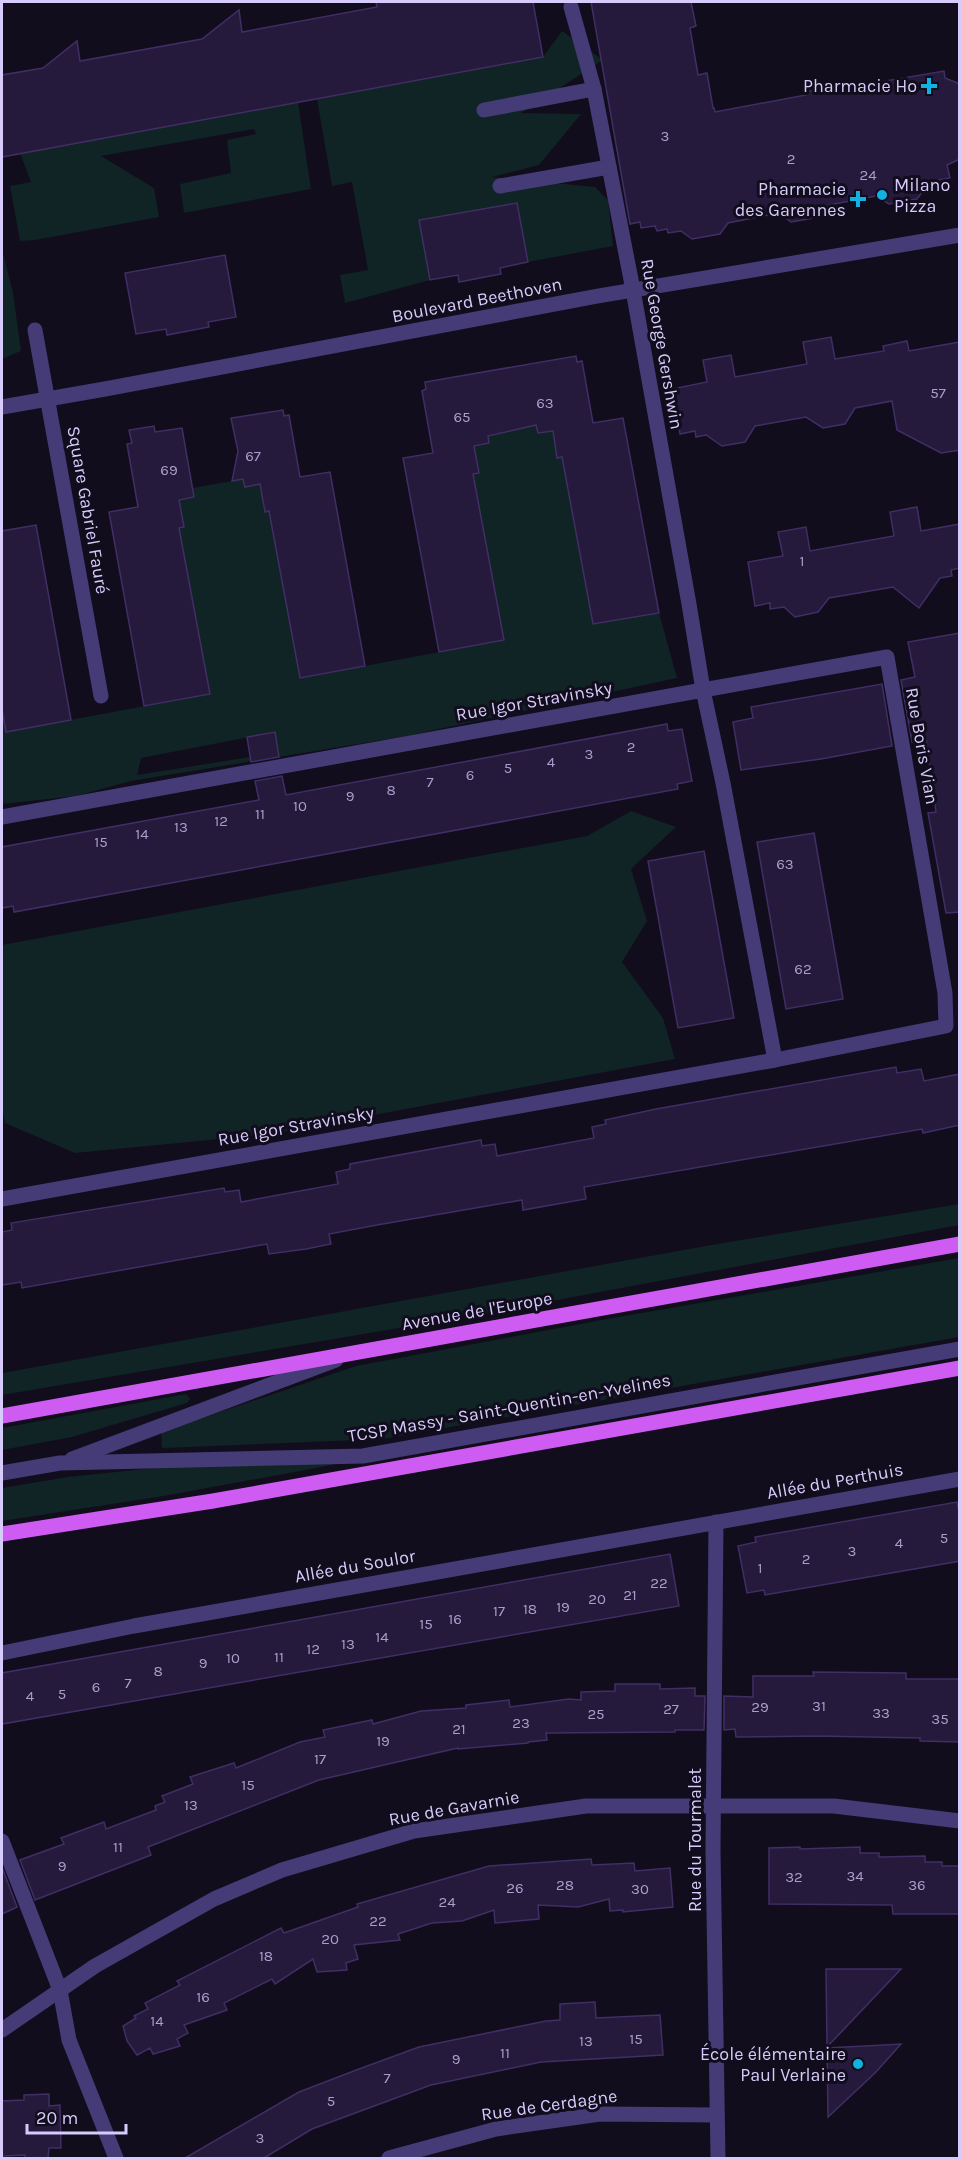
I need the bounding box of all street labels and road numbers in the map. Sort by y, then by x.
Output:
street label: Rue George Gershwin [636,257,688,431]
street label: Boulevard Beethoven [390,273,564,327]
street label: Square Gabriel Fauré [62,424,114,596]
street label: Rue Igor Stravinsky [454,676,614,726]
street label: Rue Boris Vian [901,686,943,806]
street label: Rue Igor Stravinsky [216,1101,376,1151]
street label: Avenue de l'Europe [400,1287,554,1335]
street label: TCSP Massy - Saint-Quentin-en-Yvelines [346,1369,672,1447]
street label: Allée du Perthuis [765,1458,905,1504]
street label: Allée du Soulor [293,1544,417,1587]
street label: Rue du Tourmalet [684,1768,706,1912]
street label: Rue de Gavarnie [387,1786,521,1830]
street label: Rue de Cerdagne [480,2085,618,2125]

